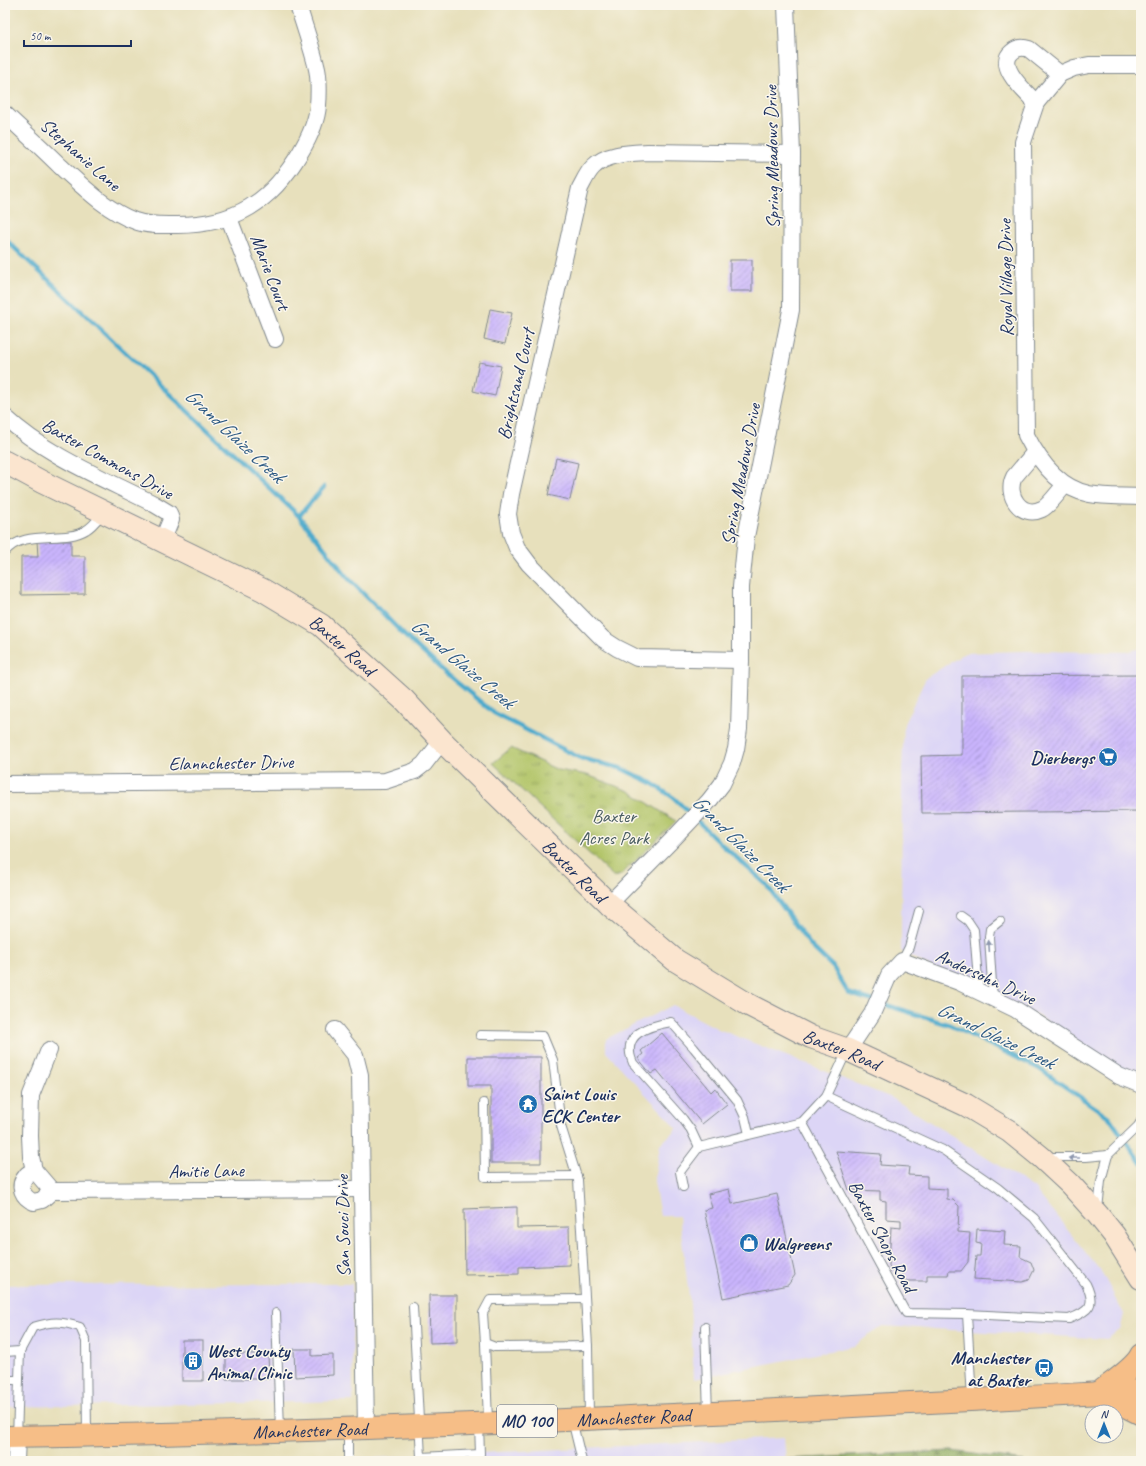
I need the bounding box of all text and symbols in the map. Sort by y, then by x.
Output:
scale bar [24,22,131,48]
text: 50 m [30,28,52,44]
street label: Spring Meadows Drive [759,83,785,229]
street label: Stephanie Lane [35,113,127,197]
street label: Royal Village Drive [993,217,1019,337]
street label: Marie Court [245,231,296,315]
street label: Brightsand Court [492,324,541,442]
water label: Grand Glaize Creek [180,383,292,490]
street label: Spring Meadows Drive [716,400,767,547]
street label: Baxter Commons Drive [38,413,179,506]
street label: Baxter Road [305,610,383,684]
water label: Grand Glaize Creek [406,613,522,716]
place label: Dierbergs [1030,746,1096,770]
supermarket icon: Dierbergs [1097,746,1119,768]
street label: Elannchester Drive [169,750,295,776]
water label: Grand Glaize Creek [687,790,797,900]
park label: Baxter Acres Park [579,804,650,850]
street label: Baxter Road [537,834,614,911]
one-way arrow [986,940,993,952]
street label: Andersohn Drive [932,943,1041,1011]
water label: Grand Glaize Creek [933,996,1062,1076]
street label: Baxter Road [798,1024,887,1078]
place label: Saint Louis ECK Center [542,1082,621,1128]
temple icon: Saint Louis ECK Center [517,1093,539,1115]
one-way arrow [1067,1155,1080,1161]
street label: Amitie Lane [168,1158,246,1184]
street label: San Souci Drive [330,1173,356,1277]
street label: Baxter Shops Road [843,1176,923,1300]
shop icon: Walgreens [738,1232,760,1254]
place label: Walgreens [763,1232,833,1256]
place label: West County Animal Clinic [207,1339,293,1385]
place label: Manchester at Baxter [951,1346,1032,1392]
building icon: West County Animal Clinic [182,1350,204,1372]
bus stop icon: Manchester at Baxter [1033,1357,1055,1379]
street label: Manchester Road [576,1403,695,1432]
north arrow [1084,1404,1124,1444]
road number: MO 100 [497,1405,557,1437]
text: N [1101,1407,1110,1421]
street label: Manchester Road [252,1417,371,1445]

